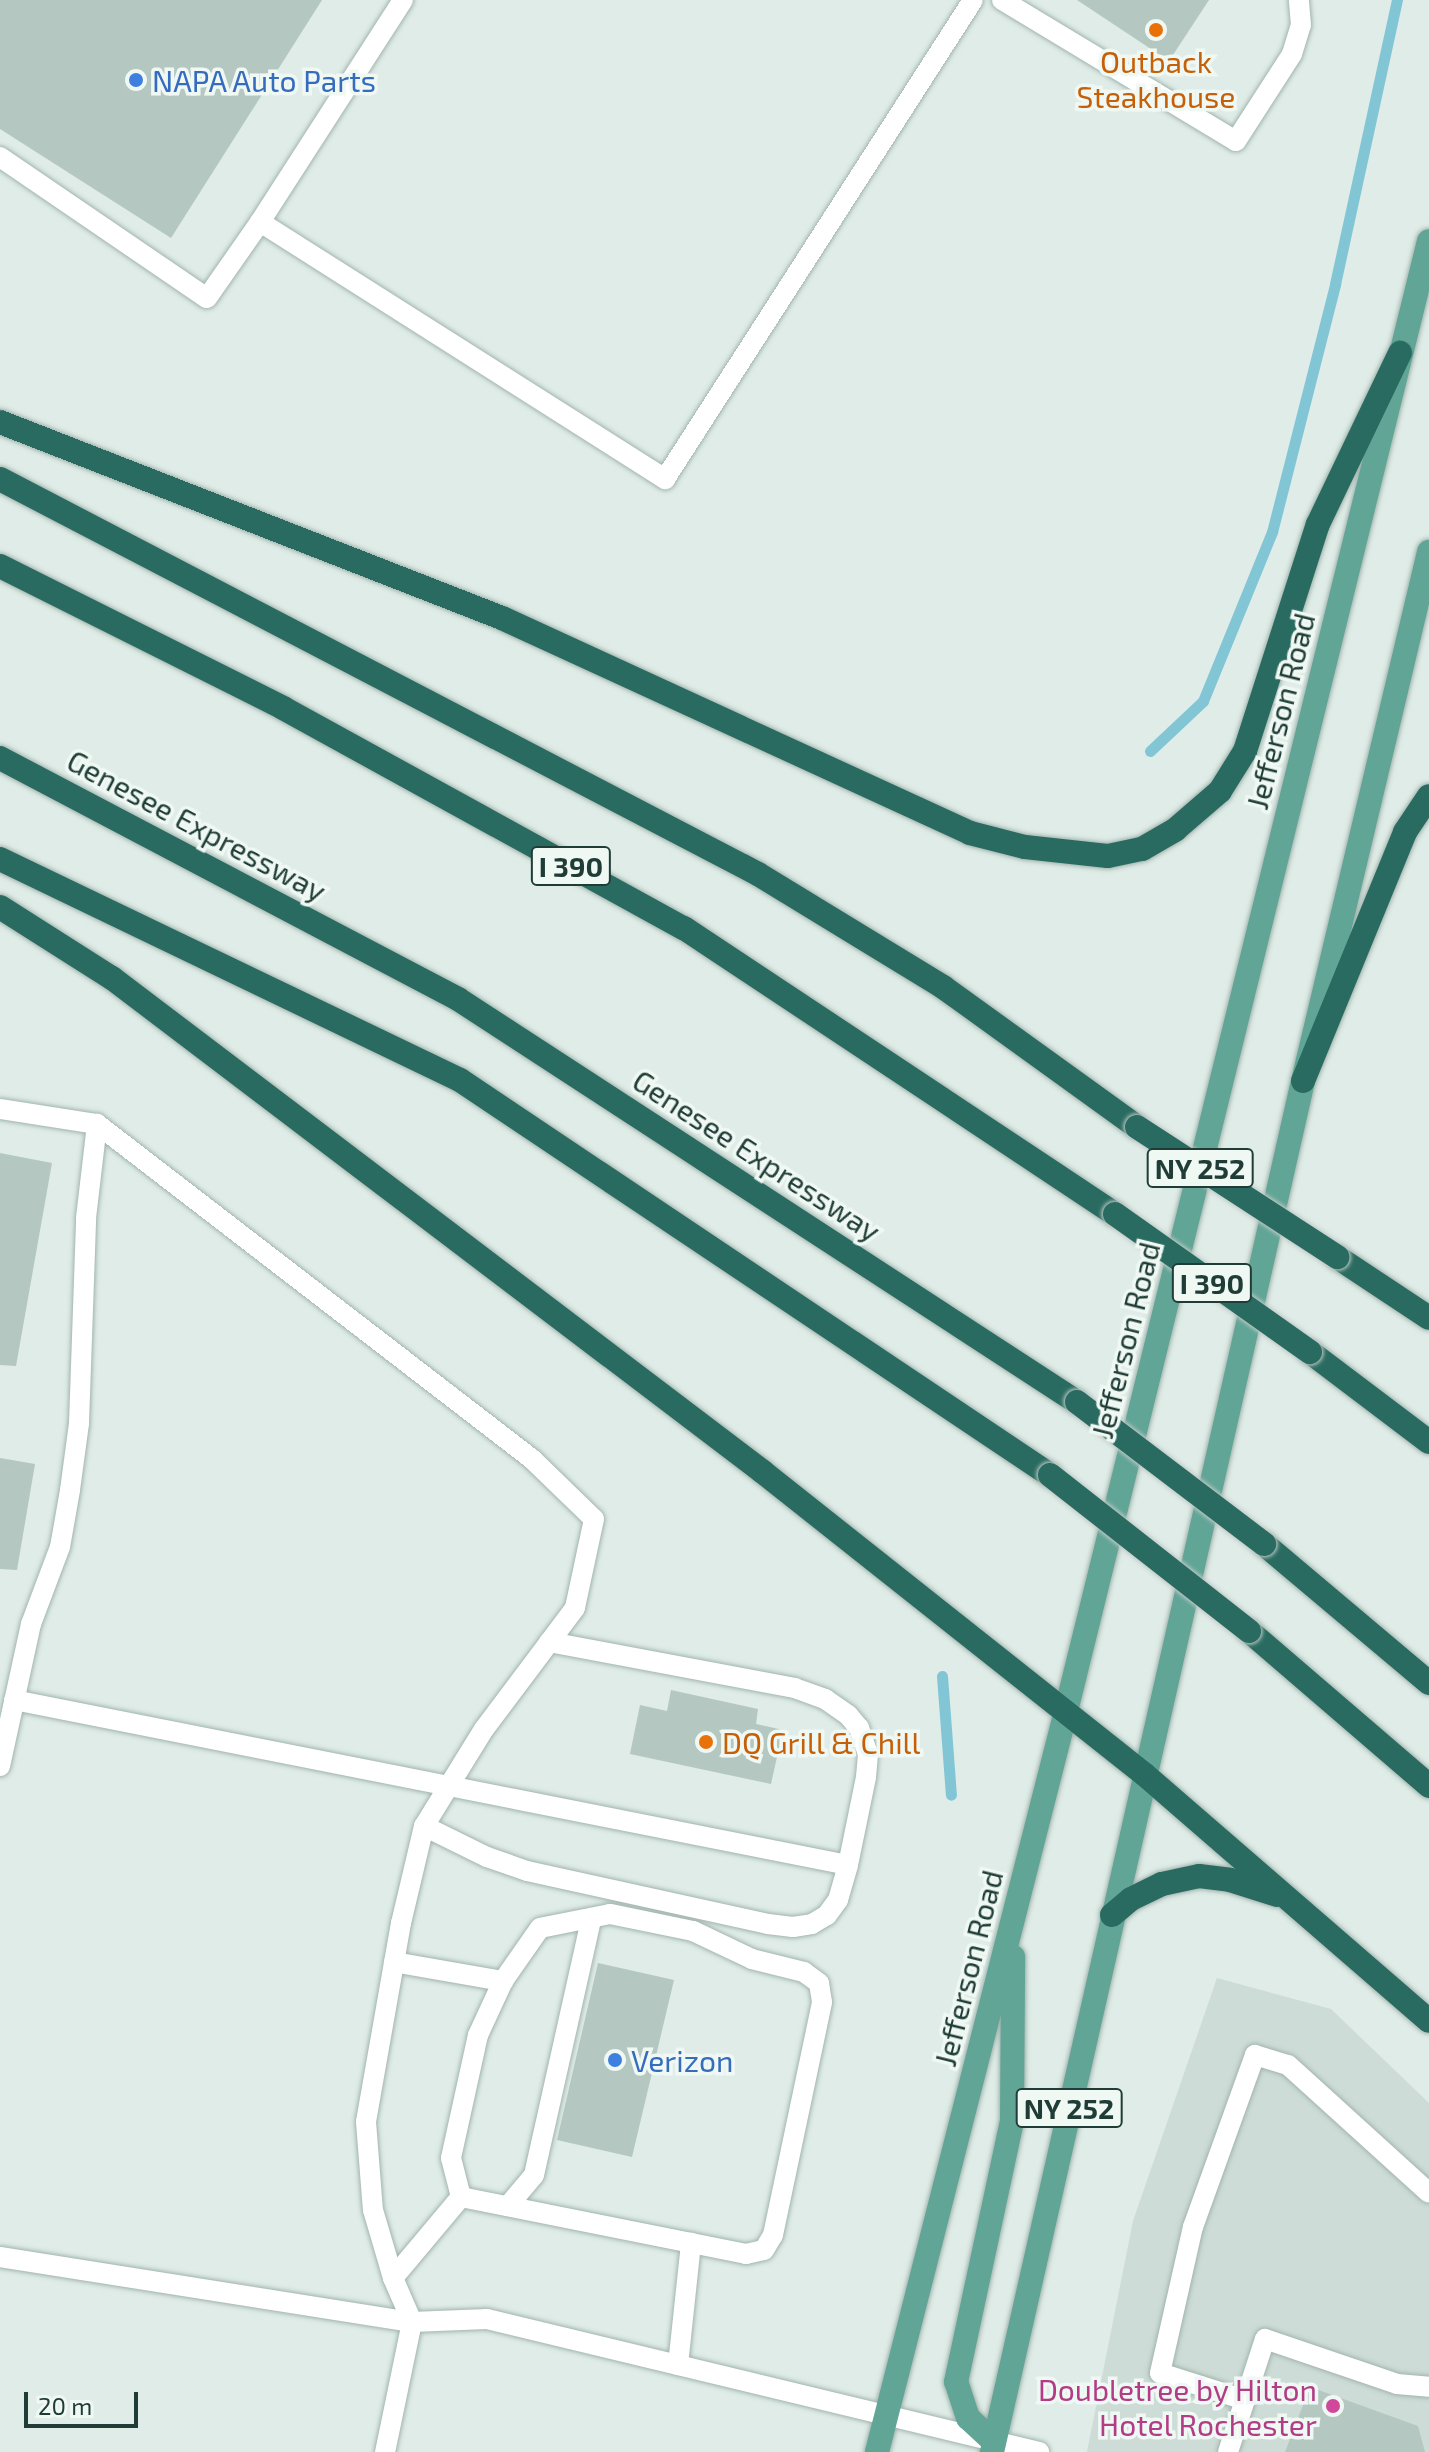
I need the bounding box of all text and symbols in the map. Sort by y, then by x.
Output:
marker: Outback Steakhouse [1147,21,1165,39]
place label: Outback Steakhouse [1077,43,1235,114]
place label: NAPA Auto Parts [152,62,377,98]
marker: NAPA Auto Parts [127,71,145,89]
street label: Jefferson Road [1238,609,1322,813]
street label: Genesee Expressway [61,742,333,908]
road number: I 390 [529,842,613,890]
street label: Genesee Expressway [626,1062,888,1248]
road number: NY 252 [1146,1144,1254,1192]
street label: Jefferson Road [1083,1238,1167,1442]
road number: I 390 [1170,1259,1254,1307]
place label: DQ Grill & Chill [722,1724,921,1760]
marker: DQ Grill & Chill [697,1733,715,1751]
street label: Jefferson Road [926,1866,1010,2070]
place label: Verizon [631,2042,733,2078]
marker: Verizon [606,2051,624,2069]
road number: NY 252 [1015,2084,1123,2132]
place label: Doubletree by Hilton Hotel Rochester [1037,2371,1317,2442]
scale bar [28,2376,142,2426]
text: 20 m [38,2391,92,2420]
marker: Doubletree by Hilton Hotel Rochester [1324,2397,1342,2415]

